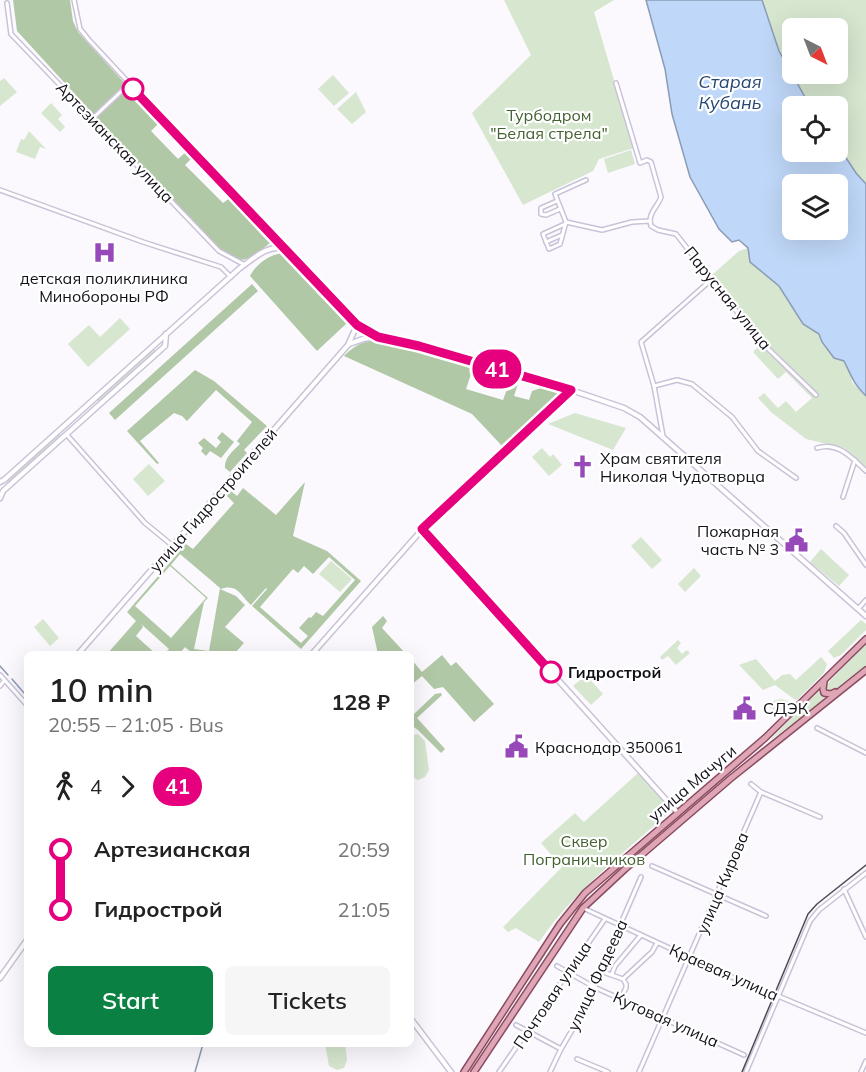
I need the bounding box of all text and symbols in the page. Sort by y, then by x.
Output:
north arrow [782,18,848,84]
map controls [782,18,848,240]
water label: Старая Кубань [698,70,762,114]
street label: Артезианская улица [52,77,178,207]
unlabelled marker [122,78,144,100]
button: locate [782,96,848,162]
park label: Турбодром "Белая стрела" [490,105,608,143]
button: layers [782,174,848,240]
hospital icon: детская поликлиника Минобороны РФ [91,240,117,266]
street label: Парусная улица [680,242,776,354]
place label: детская поликлиника Минобороны РФ [20,268,188,306]
line badge: 41 [470,350,524,388]
text: 41 [484,356,510,382]
street label: улица Гидростроителей [145,424,281,576]
place label: Храм святителя Николая Чудотворца [600,448,765,486]
church icon: Храм святителя Николая Чудотворца [569,454,595,480]
place label: Пожарная часть № 3 [697,521,779,559]
public building icon: Пожарная часть № 3 [784,527,810,553]
marker: Гидрострой [540,661,562,683]
place label: Гидрострой [568,662,661,682]
text: 10 min [48,669,154,710]
text: 128 ₽ [331,688,390,716]
public building icon: СДЭК [732,695,758,721]
place label: СДЭК [763,698,809,718]
text: 20:55 – 21:05 · Bus [48,712,224,737]
public building icon: Краснодар 350061 [504,734,530,760]
place label: Краснодар 350061 [535,737,683,757]
street label: улица Мачуги [644,740,740,826]
icon: walk [48,770,81,803]
icon: forward [111,770,144,803]
text: 41 [165,773,190,799]
text: 4 [90,774,102,799]
street label: улица Кирова [692,829,752,937]
park label: Сквер Пограничников [523,831,645,869]
text: Артезианская [94,835,251,863]
text: 20:59 [337,837,390,862]
text: Гидрострой [94,895,222,923]
text: 21:05 [337,897,390,922]
street label: улица Фадеева [562,916,632,1034]
street label: Почтовая улица [509,937,595,1053]
street label: Краевая улица [666,939,782,1005]
button: Start [48,966,213,1035]
button: Tickets [225,966,390,1035]
street label: Кутовая улица [610,987,722,1051]

